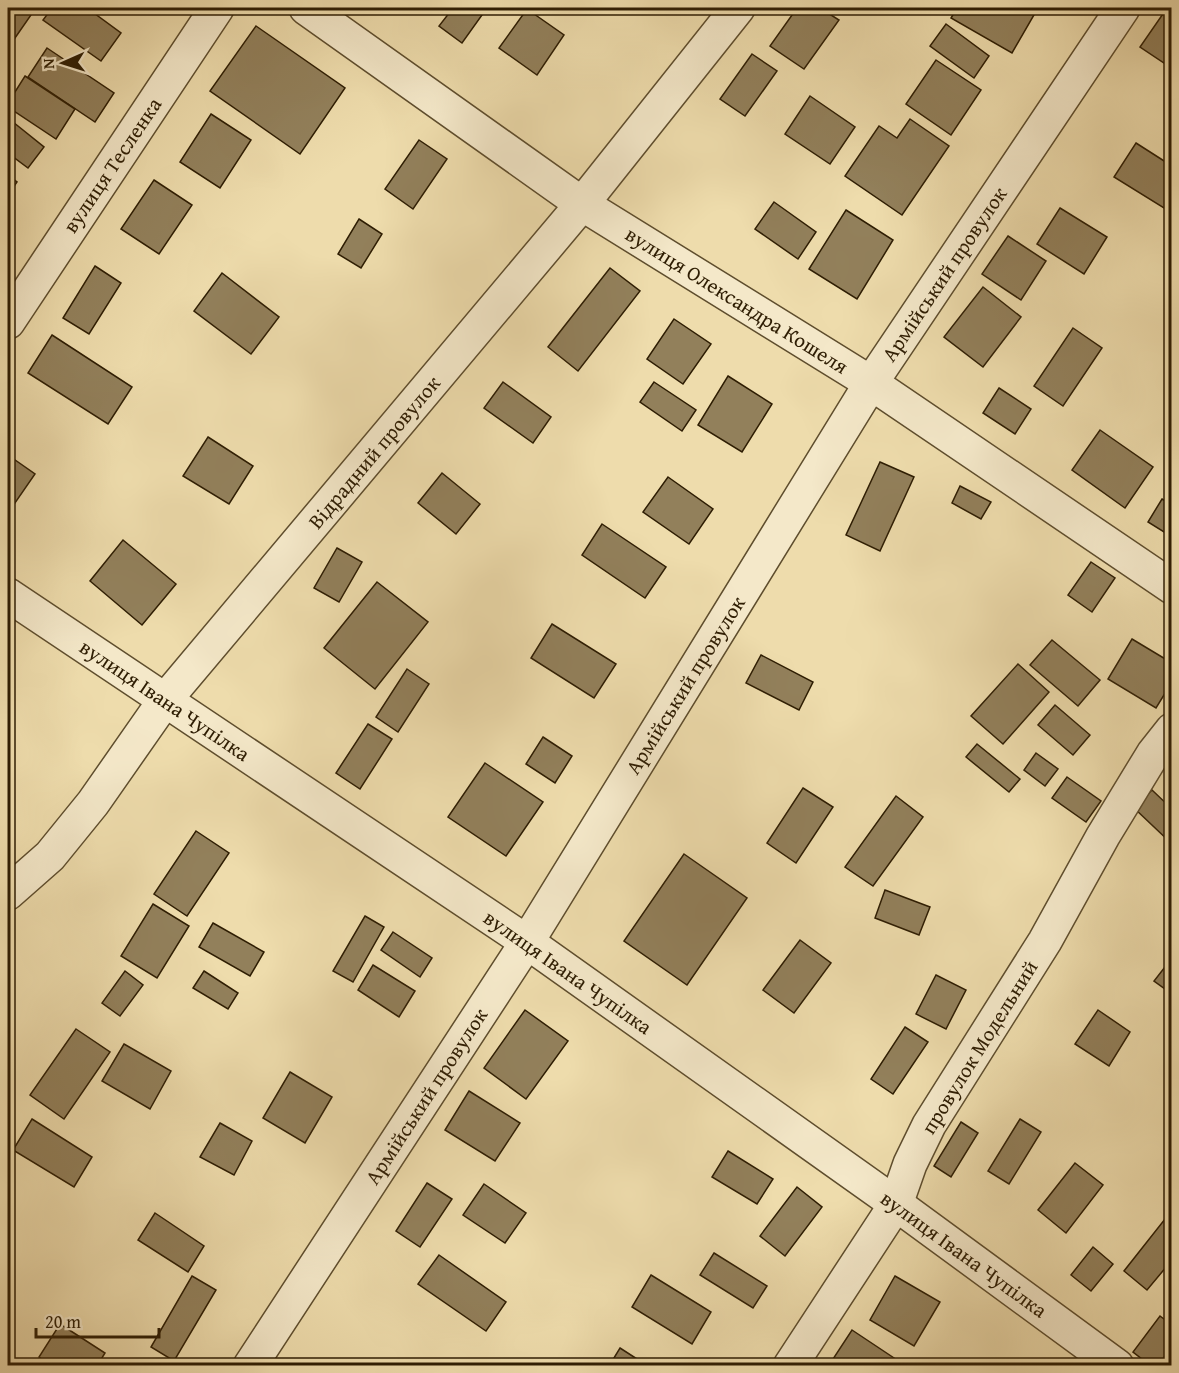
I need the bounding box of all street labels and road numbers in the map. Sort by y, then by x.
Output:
street label: вулиця Тесленка [55,91,169,239]
street label: Армійський провулок [874,180,1014,368]
street label: вулиця Олександра Кошеля [619,219,855,382]
street label: Відрадний провулок [300,369,448,535]
street label: Армійський провулок [617,590,753,780]
street label: вулиця Івана Чупілка [74,631,256,769]
street label: вулиця Івана Чупілка [477,902,659,1042]
street label: провулок Модельний [913,954,1045,1140]
street label: Армійський провулок [357,1001,495,1191]
street label: вулиця Івана Чупілка [874,1183,1054,1325]

